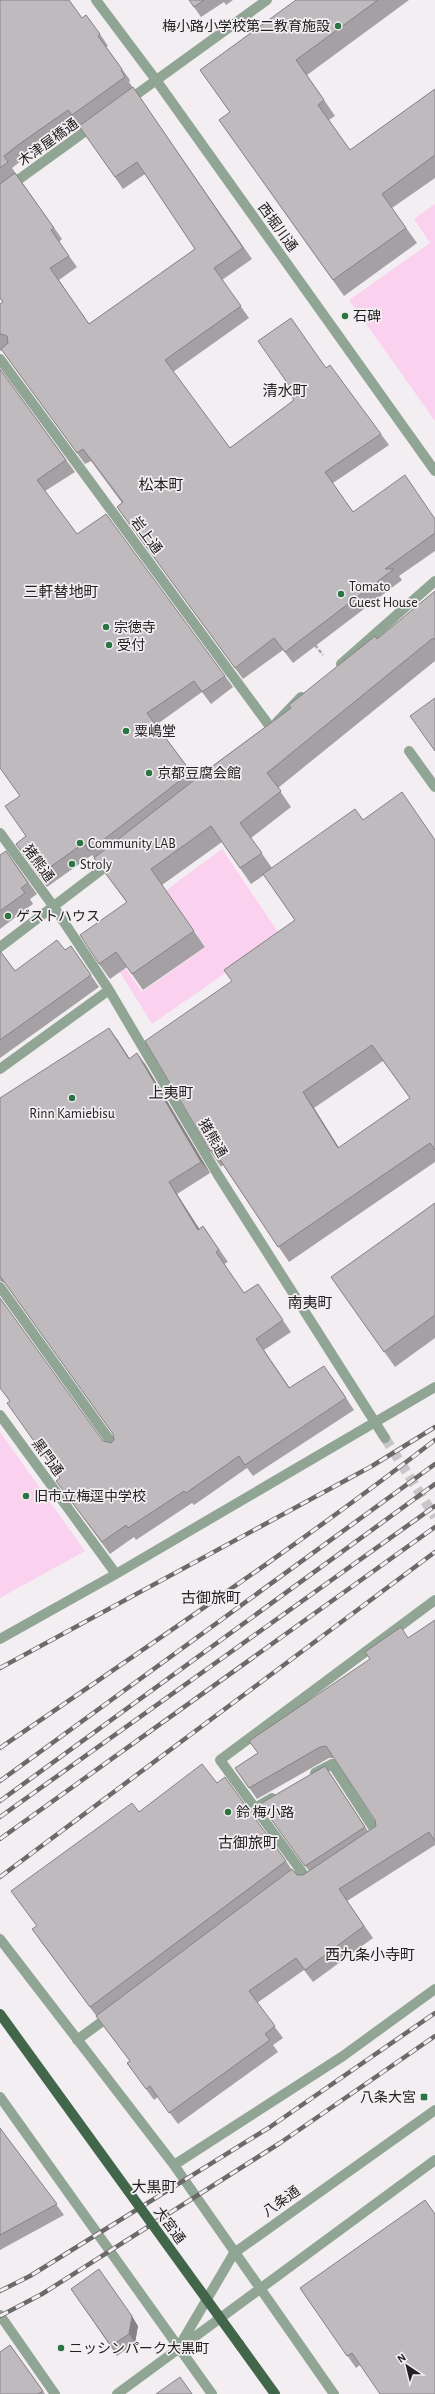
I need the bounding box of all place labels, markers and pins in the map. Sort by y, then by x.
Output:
place label: 梅小路小学校第二教育施設 [162,18,330,34]
marker: 梅小路小学校第二教育施設 [333,21,343,31]
place label: 石碑 [353,309,381,324]
marker: 石碑 [340,311,350,321]
place label: Tomato Guest House [349,580,418,610]
marker: Tomato Guest House [336,589,346,599]
place label: 宗徳寺 [114,620,156,635]
marker: 宗徳寺 [101,622,111,632]
place label: 受付 [117,637,145,653]
marker: 受付 [104,640,114,650]
place label: 粟嶋堂 [134,723,176,739]
marker: 粟嶋堂 [121,726,131,736]
place label: 京都豆腐会館 [157,766,241,781]
marker: 京都豆腐会館 [144,768,154,778]
place label: Community LAB [88,837,176,851]
marker: Community LAB [75,838,85,848]
place label: Stroly [80,858,112,872]
marker: Stroly [67,859,77,869]
place label: ゲストハウス [16,909,100,924]
marker: ゲストハウス [3,911,13,921]
marker: Rinn Kamiebisu [67,1093,77,1103]
place label: Rinn Kamiebisu [29,1107,115,1121]
place label: 旧市立梅逕中学校 [34,1488,146,1504]
marker: 旧市立梅逕中学校 [21,1491,31,1501]
place label: 鈴 梅小路 [236,1804,294,1820]
marker: 鈴 梅小路 [223,1807,233,1817]
place label: 八条大宮 [360,2090,416,2105]
marker: 八条大宮 [419,2092,429,2102]
place label: ニッシンパーク大黒町 [69,2341,209,2356]
marker: ニッシンパーク大黒町 [56,2343,66,2353]

